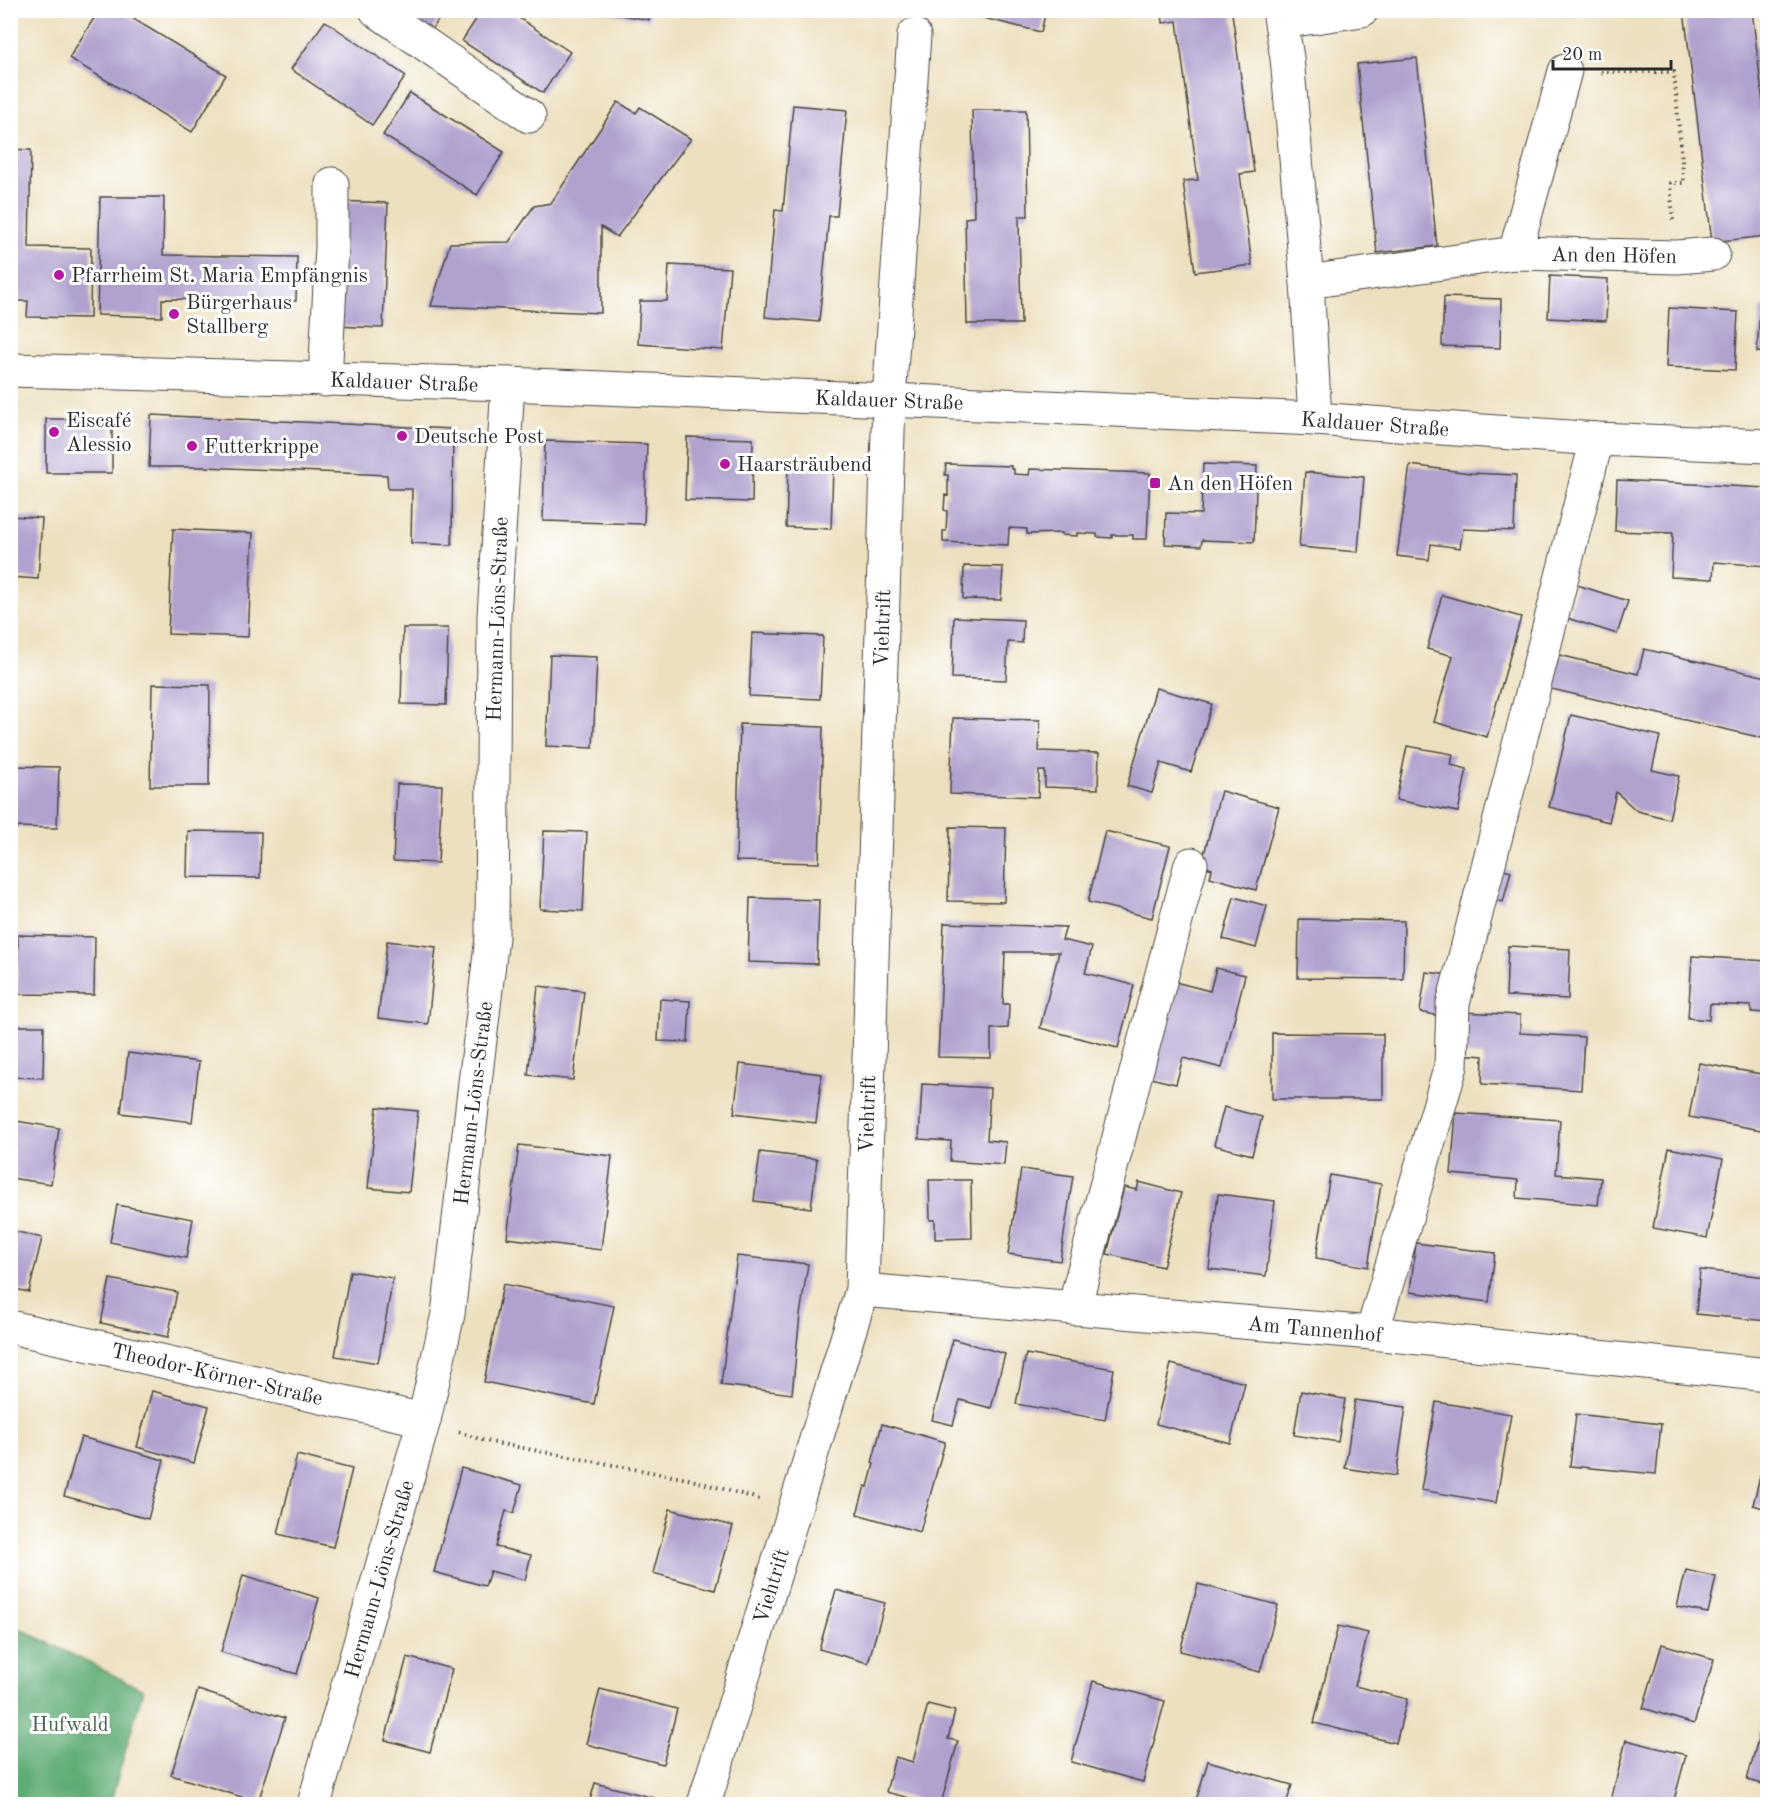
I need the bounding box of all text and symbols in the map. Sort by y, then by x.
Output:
scale bar [1553,33,1672,71]
text: 20 m [1562,46,1602,64]
street label: An den Höfen [1551,245,1677,268]
place label: Pfarrheim St. Maria Empfängnis [71,266,368,287]
marker: Pfarrheim St. Maria Empfängnis [52,268,66,282]
place label: Bürgerhaus Stallberg [186,293,292,338]
marker: Bürgerhaus Stallberg [167,307,181,321]
street label: Kaldauer Straße [329,370,479,397]
street label: Kaldauer Straße [814,388,964,415]
street label: Kaldauer Straße [1300,410,1450,441]
place label: Eiscafé Alessio [66,411,132,456]
marker: Eiscafé Alessio [47,425,61,439]
place label: Deutsche Post [414,427,544,448]
marker: Deutsche Post [395,429,409,443]
place label: Futterkrippe [204,437,319,458]
marker: Futterkrippe [185,439,199,453]
place label: Haarsträubend [737,455,872,476]
marker: Haarsträubend [718,457,732,471]
place label: An den Höfen [1167,474,1293,495]
marker: An den Höfen [1148,476,1162,490]
street label: Hermann-Löns-Straße [484,516,513,722]
street label: Viehtrift [872,589,895,667]
street label: Hermann-Löns-Straße [452,1000,497,1206]
street label: Viehtrift [857,1075,880,1153]
street label: Am Tannenhof [1247,1314,1384,1347]
street label: Theodor-Körner-Straße [109,1341,325,1410]
street label: Hermann-Löns-Straße [342,1478,419,1681]
street label: Viehtrift [751,1546,794,1627]
park label: Hufwald [31,1715,109,1736]

